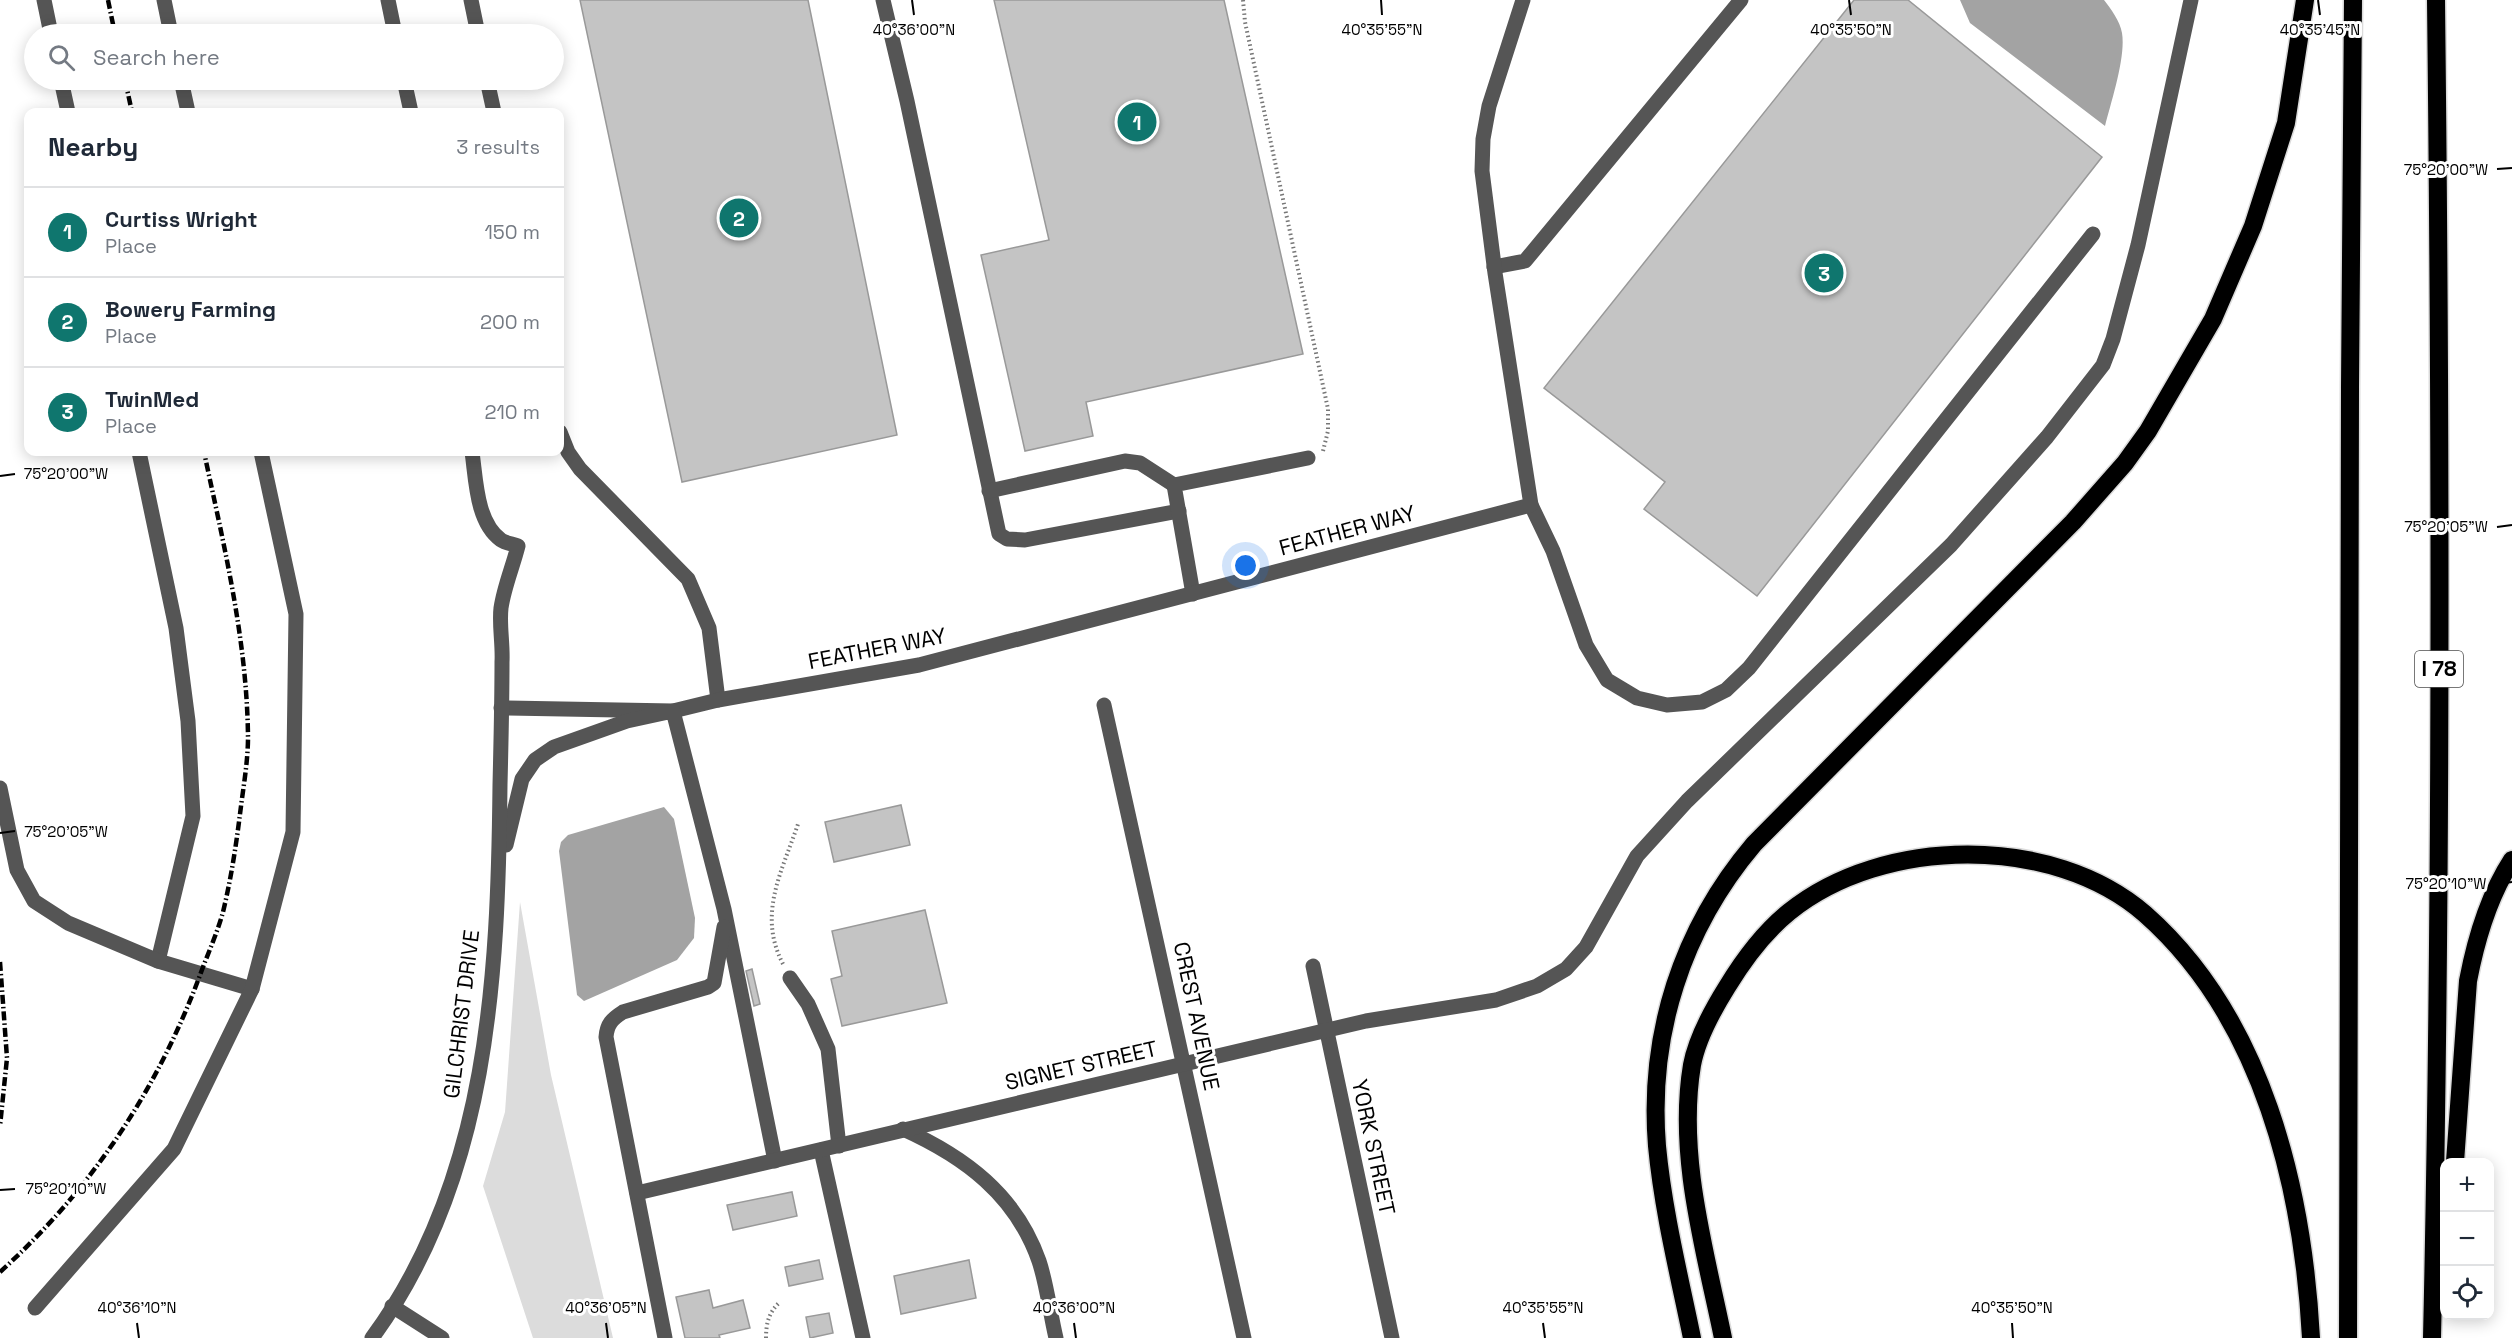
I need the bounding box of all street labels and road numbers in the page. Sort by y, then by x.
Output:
street label: FEATHER WAY [1276,498,1419,562]
street label: FEATHER WAY [806,621,949,675]
road number: I 78 [2415,651,2463,687]
street label: GILCHRIST DRIVE [437,928,485,1100]
street label: CREST AVENUE [1168,939,1226,1093]
street label: SIGNET STREET [1002,1034,1160,1096]
street label: YORK STREET [1346,1077,1402,1217]

